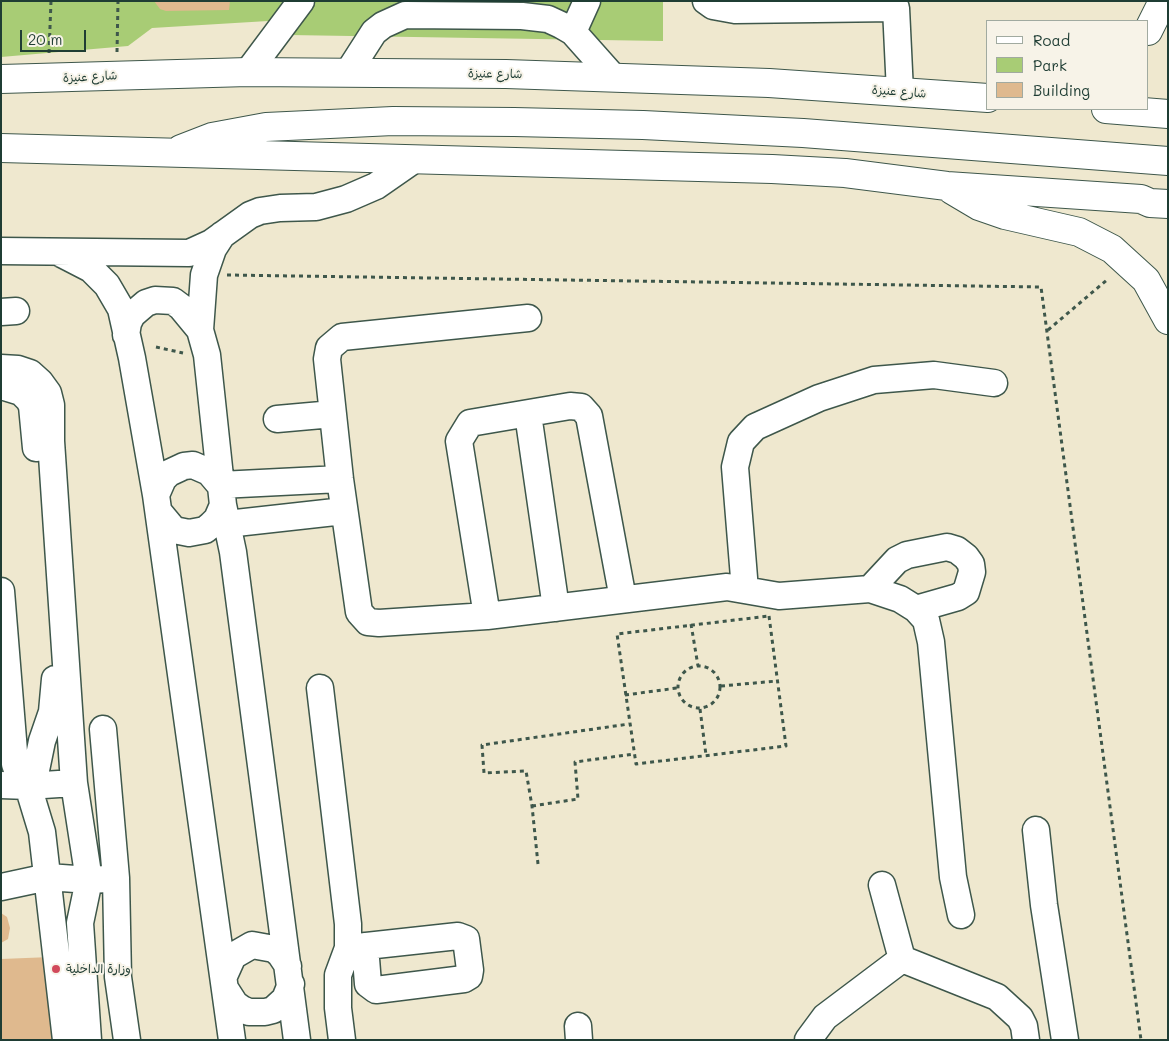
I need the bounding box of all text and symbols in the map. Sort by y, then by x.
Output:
scale bar [22,20,89,52]
legend [986,20,1149,110]
text: 20 m [28,29,62,49]
text: Road [1033,30,1070,50]
text: Park [1033,55,1067,75]
street label: شارع عنيزة [468,66,522,82]
street label: شارع عنيزة [62,68,118,86]
text: Building [1033,80,1090,100]
street label: شارع عنيزة [871,83,927,101]
place label: وزارة الداخلية [66,962,131,976]
marker: وزارة الداخلية [50,963,62,975]

